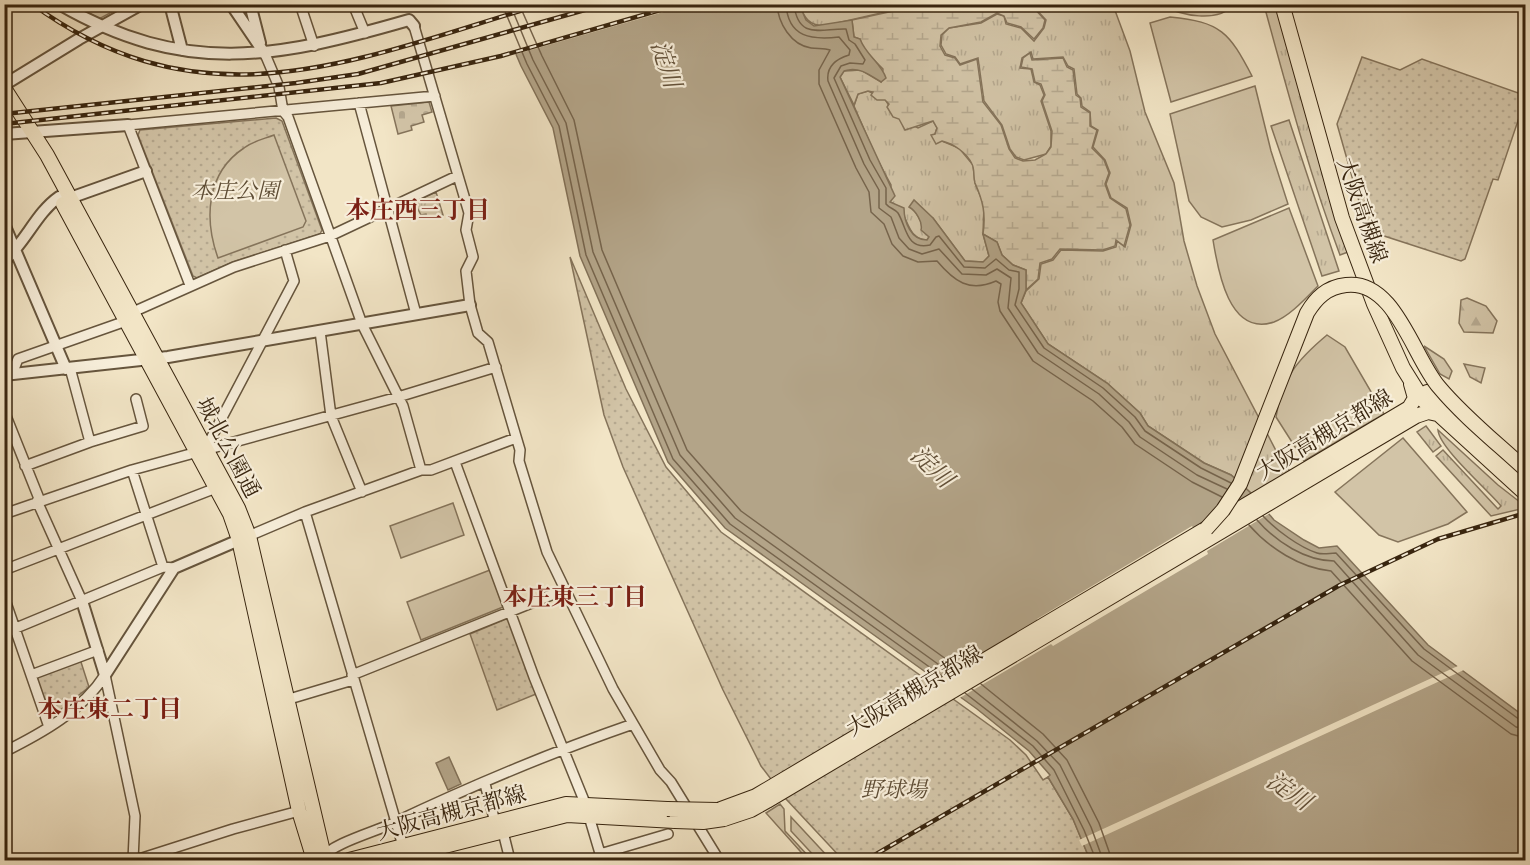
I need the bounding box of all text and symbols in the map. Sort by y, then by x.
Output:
water label: 淀川 [642,36,690,95]
street label: 大阪高槻線 [1330,153,1394,267]
park label: 本庄公園 [191,176,282,206]
district label: 本庄西三丁目 [346,194,490,227]
street label: 大阪高槻京都線 [1251,382,1398,487]
street label: 城北公園通 [189,392,267,503]
water label: 淀川 [903,439,963,498]
district label: 本庄東三丁目 [503,581,647,614]
street label: 大阪高槻京都線 [841,638,988,743]
district label: 本庄東二丁目 [38,693,182,726]
water label: 淀川 [1260,764,1320,820]
park label: 野球場 [861,775,929,805]
street label: 大阪高槻京都線 [373,779,530,847]

